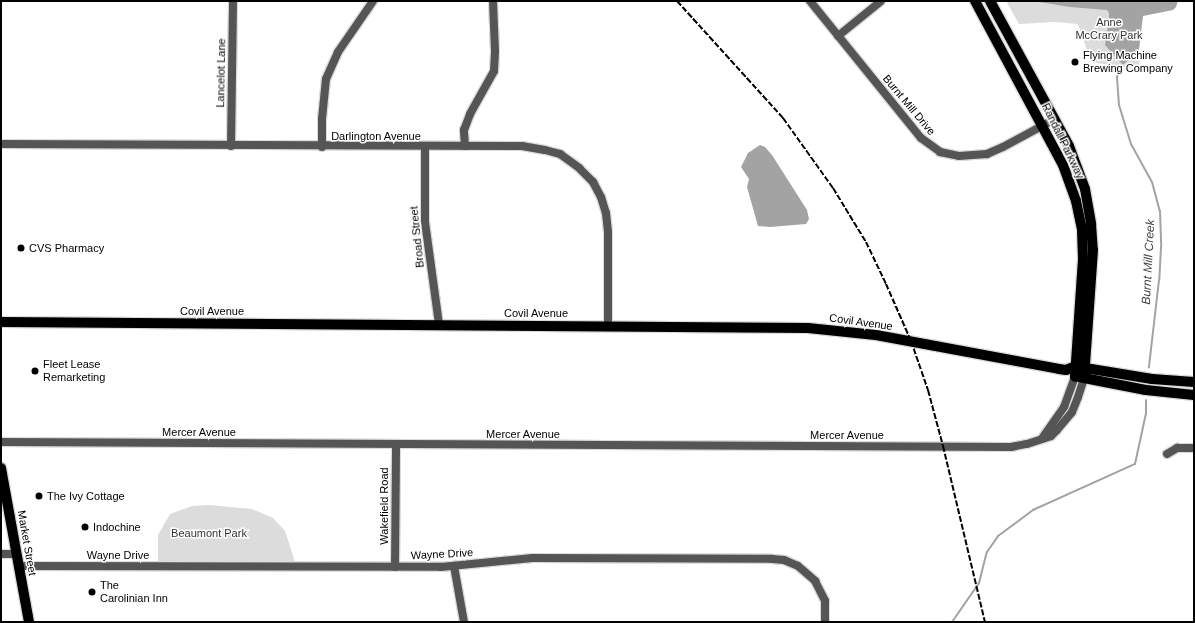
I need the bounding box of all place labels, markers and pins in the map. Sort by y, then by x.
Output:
place label: Flying Machine Brewing Company [1083,49,1173,75]
marker: Flying Machine Brewing Company [1070,57,1080,67]
place label: CVS Pharmacy [29,241,104,255]
marker: CVS Pharmacy [16,243,26,253]
place label: Fleet Lease Remarketing [43,358,105,384]
marker: Fleet Lease Remarketing [30,366,40,376]
place label: The Ivy Cottage [47,489,125,503]
marker: The Ivy Cottage [34,491,44,501]
place label: Indochine [93,520,141,534]
marker: Indochine [80,522,90,532]
place label: The Carolinian Inn [100,579,168,605]
marker: The Carolinian Inn [87,587,97,597]

